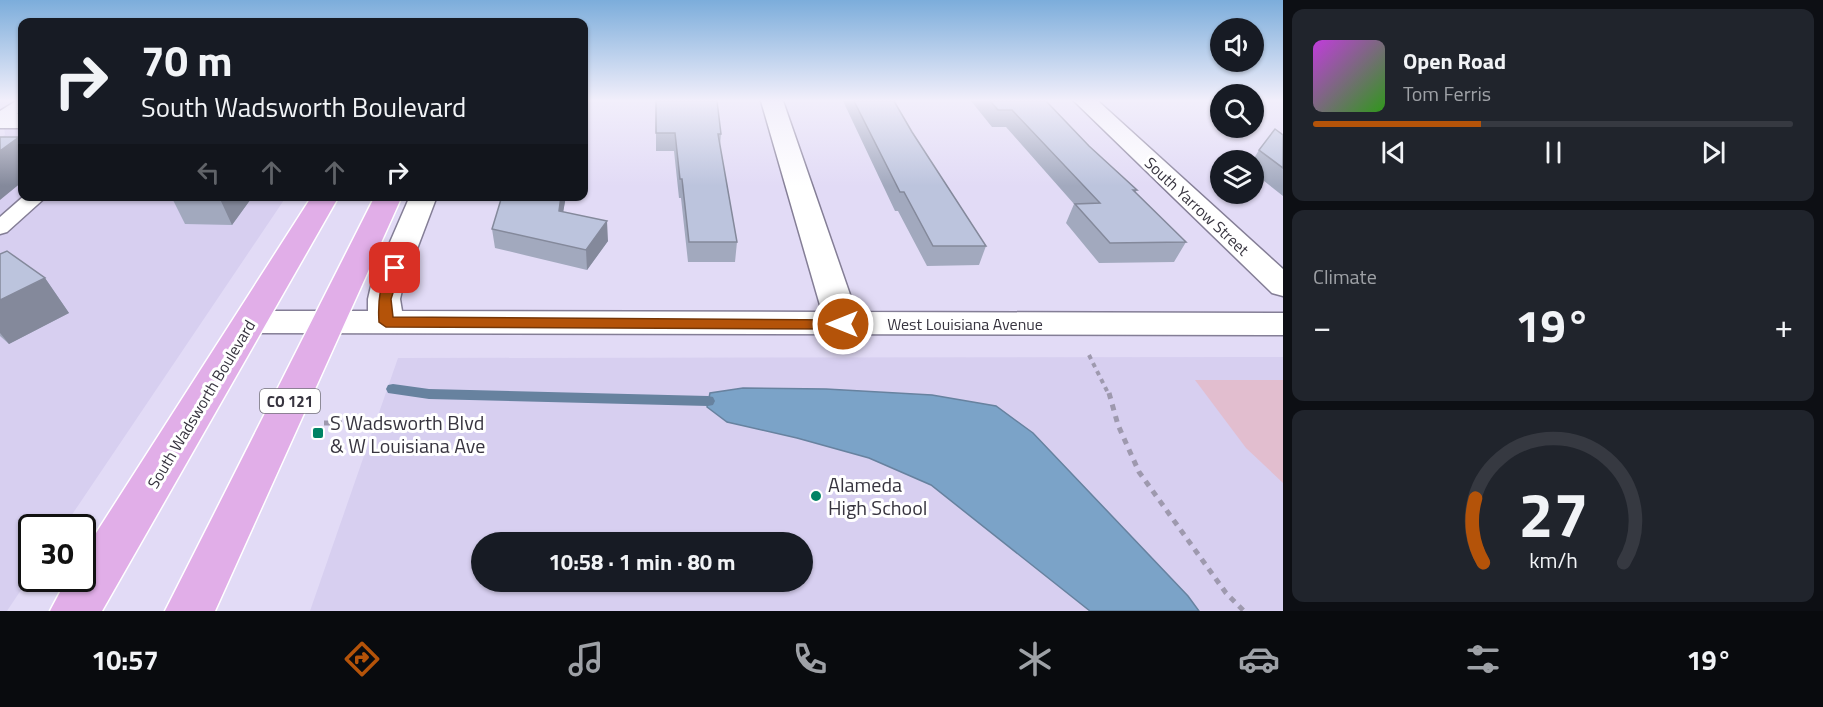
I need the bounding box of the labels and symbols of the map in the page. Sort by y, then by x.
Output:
street label: South Yarrow Street [1139,151,1255,261]
pin [369,242,420,293]
position arrow [811,292,875,356]
street label: West Louisiana Avenue [887,312,1043,336]
street label: South Wadsworth Boulevard [141,315,261,493]
road number: CO 121 [260,389,320,413]
place label: S Wadsworth Blvd & W Louisiana Ave [330,407,485,461]
marker: S Wadsworth Blvd & W Louisiana Ave [311,426,325,440]
place label: Alameda High School [828,469,927,523]
marker: Alameda High School [809,489,823,503]
speed limit sign: 30 [18,514,96,592]

